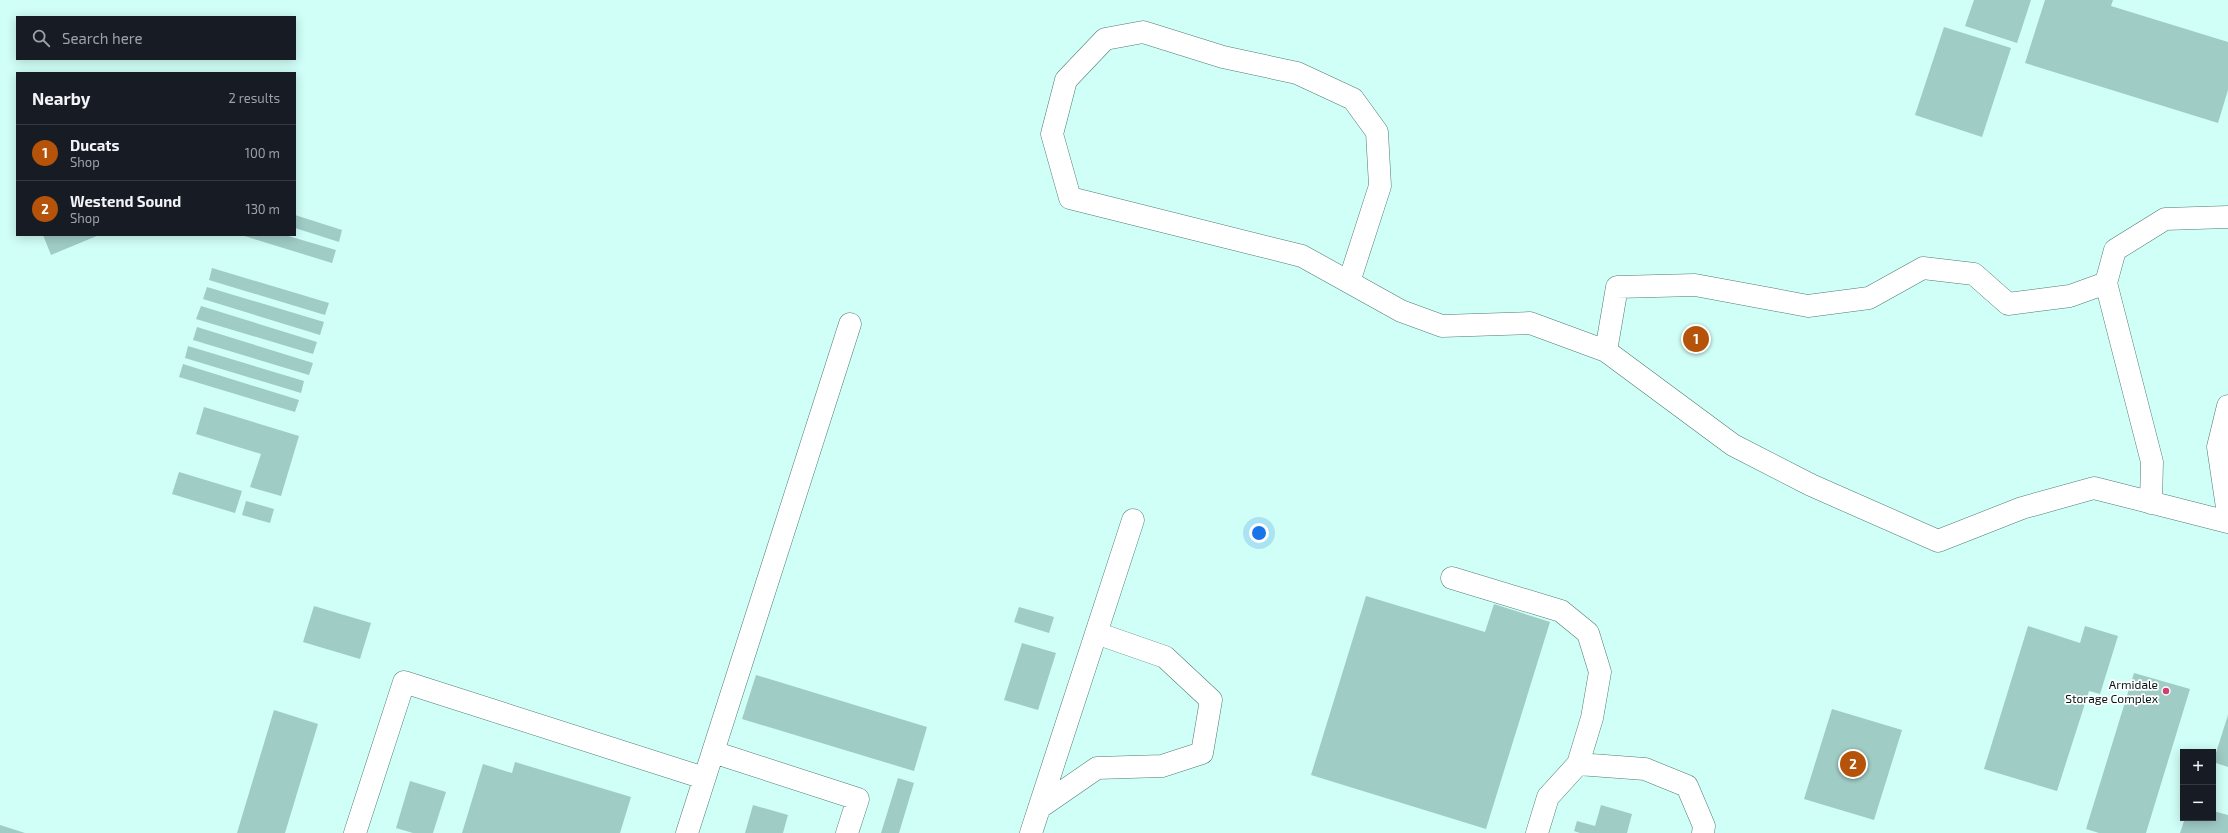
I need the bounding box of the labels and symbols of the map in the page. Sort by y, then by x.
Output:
pin: 1 [1683,324,1709,354]
your location [1249,523,1269,543]
place label: Armidale Storage Complex [2065,677,2159,705]
marker: Armidale Storage Complex [2161,686,2171,696]
pin: 2 [1840,749,1866,779]

